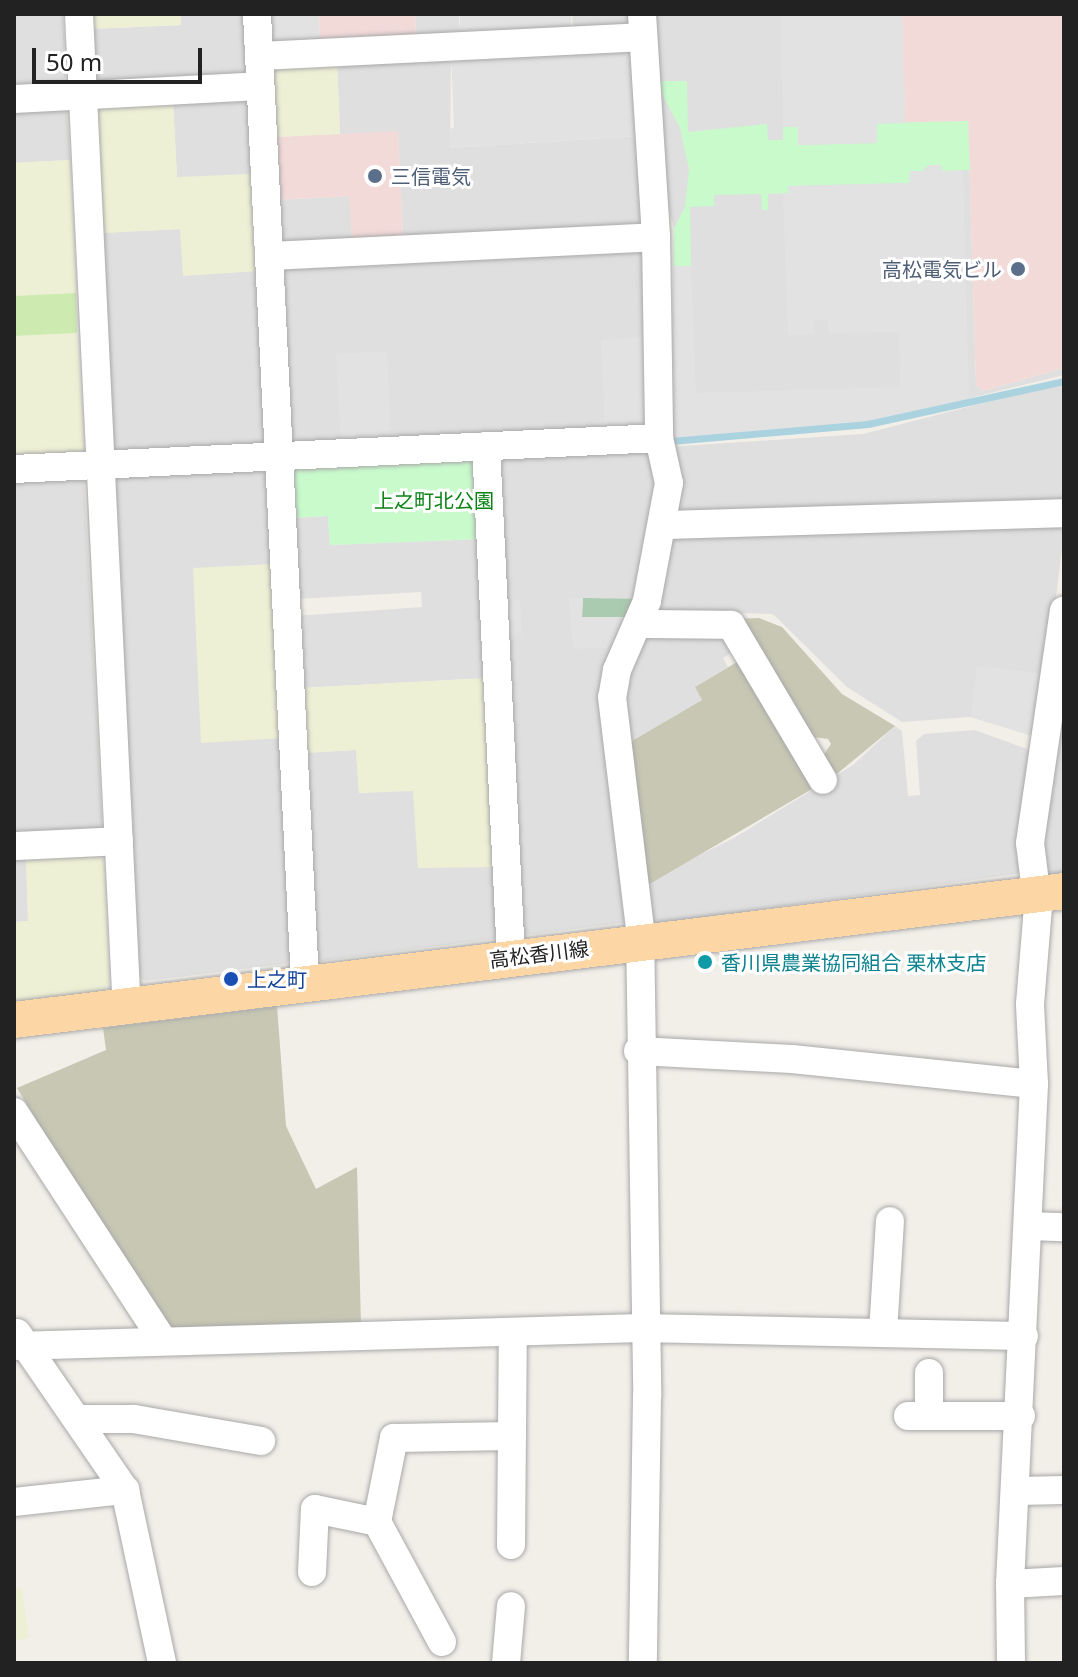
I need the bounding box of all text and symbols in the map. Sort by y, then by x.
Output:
scale bar [36,32,206,82]
text: 50 m [46,45,102,78]
place label: 三信電気 [391,164,471,188]
marker: 三信電気 [366,167,384,185]
place label: 高松電気ビル [882,257,1002,281]
marker: 高松電気ビル [1009,260,1027,278]
park label: 上之町北公園 [374,488,494,512]
street label: 高松香川線 [488,936,590,972]
place label: 香川県農業協同組合 栗林支店 [721,950,986,974]
marker: 香川県農業協同組合 栗林支店 [696,953,714,971]
place label: 上之町 [247,967,307,991]
marker: 上之町 [222,970,240,988]

